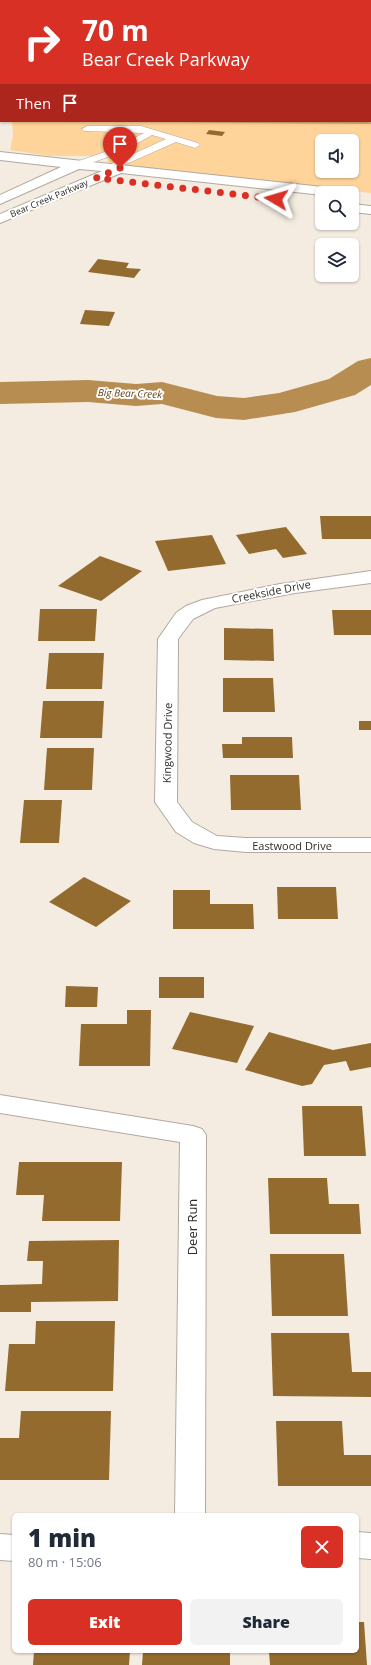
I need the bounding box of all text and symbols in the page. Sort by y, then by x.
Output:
text: 70 m [82,11,149,49]
icon: right [16,16,68,68]
text: Bear Creek Parkway [82,47,249,71]
icon: arrive [59,92,81,114]
text: Then [16,93,51,113]
pin [103,127,137,168]
icon: arrive [109,133,131,155]
map controls [315,134,359,282]
button: sound [315,134,359,178]
street label: Bear Creek Parkway [8,175,91,220]
position arrow [255,178,297,220]
button: search [315,186,359,230]
button: layers [315,238,359,282]
water label: Big Bear Creek [98,385,163,401]
street label: Creekside Drive [230,576,312,606]
street label: Kingwood Drive [159,703,175,783]
street label: Eastwood Drive [252,838,332,853]
street label: Deer Run [183,1199,201,1255]
text: 1 min [28,1521,96,1554]
button: close [301,1526,343,1568]
text: 80 m · 15:06 [28,1553,102,1571]
button: Exit [28,1599,182,1645]
button: Share [190,1599,343,1645]

